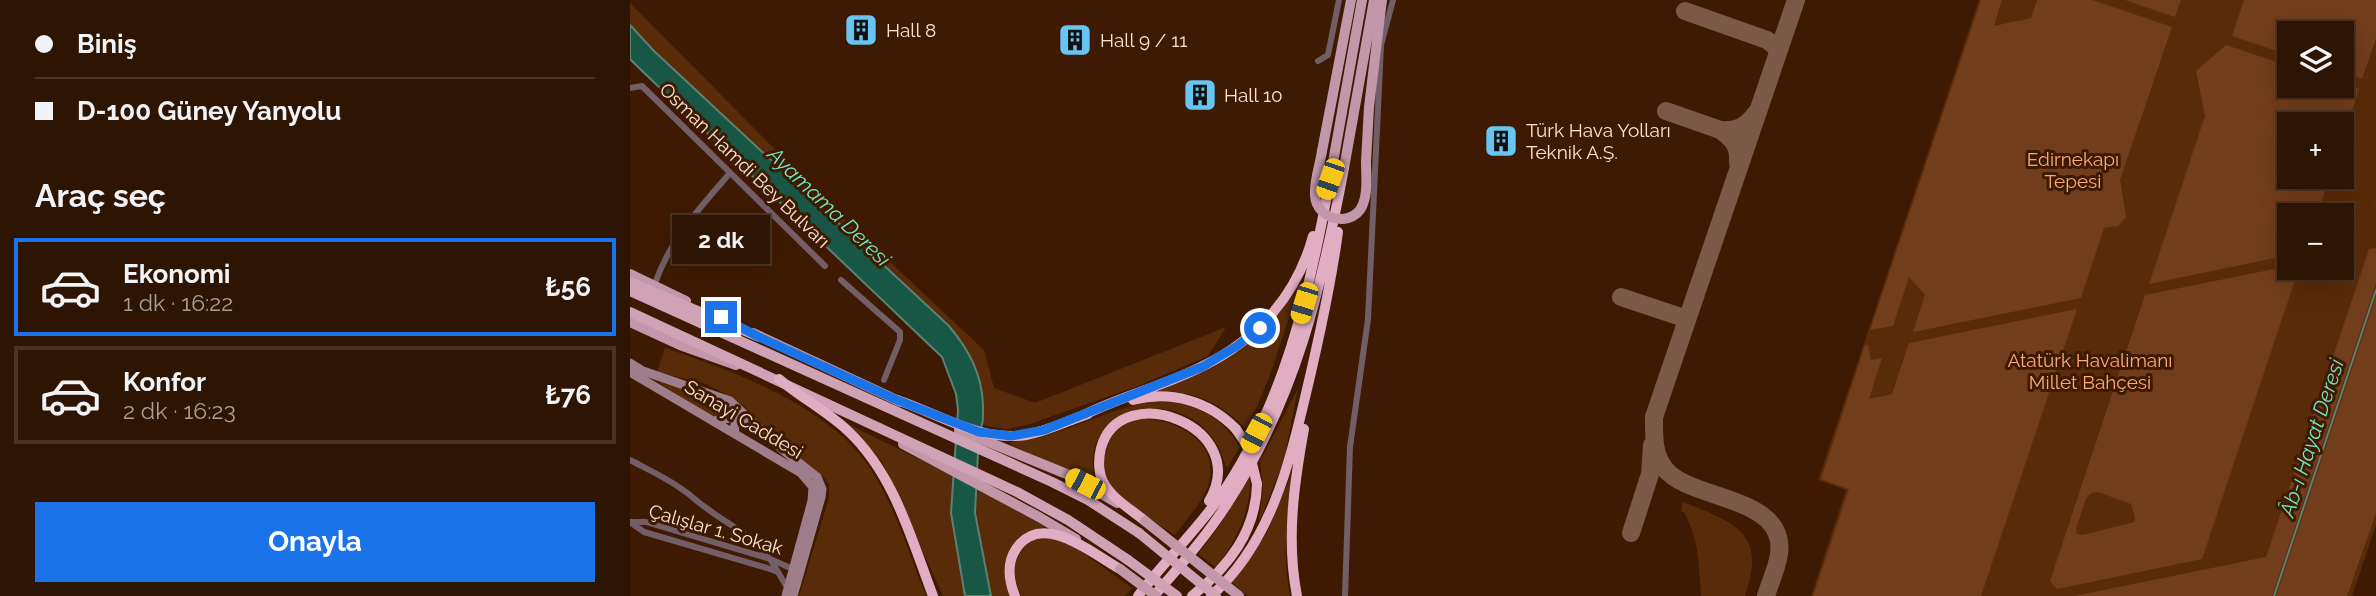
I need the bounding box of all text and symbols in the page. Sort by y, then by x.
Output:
building icon: Hall 8 [842,11,880,49]
place label: Hall 8 [886,19,936,41]
building icon: Hall 9 / 11 [1056,21,1094,59]
map controls [2277,21,2354,280]
button: layers [2277,21,2354,98]
text: Biniş [77,29,137,59]
place label: Hall 9 / 11 [1100,29,1187,51]
building icon: Hall 10 [1181,76,1219,114]
street label: Osman Hamdi Bey Bulvarı [655,78,835,252]
place label: Hall 10 [1224,84,1283,106]
text: D-100 Güney Yanyolu [77,96,341,126]
button: + [2277,112,2354,189]
place label: Türk Hava Yolları Teknik A.Ş. [1526,119,1671,163]
building icon: Türk Hava Yolları Teknik A.Ş. [1482,122,1520,160]
water label: Ayamama Deresi [762,141,896,272]
park label: Edirnekapı Tepesi [2027,148,2119,192]
car [1314,156,1347,202]
text: Araç seç [35,177,166,214]
button: − [2277,203,2354,280]
callout: 2 dk [672,216,770,264]
text: 2 dk [698,226,744,253]
icon: car [39,256,102,319]
text: Ekonomi [123,259,231,289]
text: ₺56 [545,272,591,302]
car [1288,280,1321,326]
text: 1 dk · 16:22 [123,289,233,316]
route end [705,301,737,333]
route start [1244,312,1276,344]
park label: Atatürk Havalimanı Millet Bahçesi [2008,349,2172,393]
water label: Âb-ı Hayat Deresi [2274,355,2349,521]
icon: car [39,364,102,427]
text: Konfor [123,367,206,397]
street label: Sanayi Caddesi [681,375,807,463]
text: ₺76 [545,380,591,410]
text: 2 dk · 16:23 [123,397,236,424]
car [1237,410,1276,456]
car [1062,465,1109,503]
street label: Çalışlar 1. Sokak [646,499,786,559]
button: Onayla [35,502,595,582]

